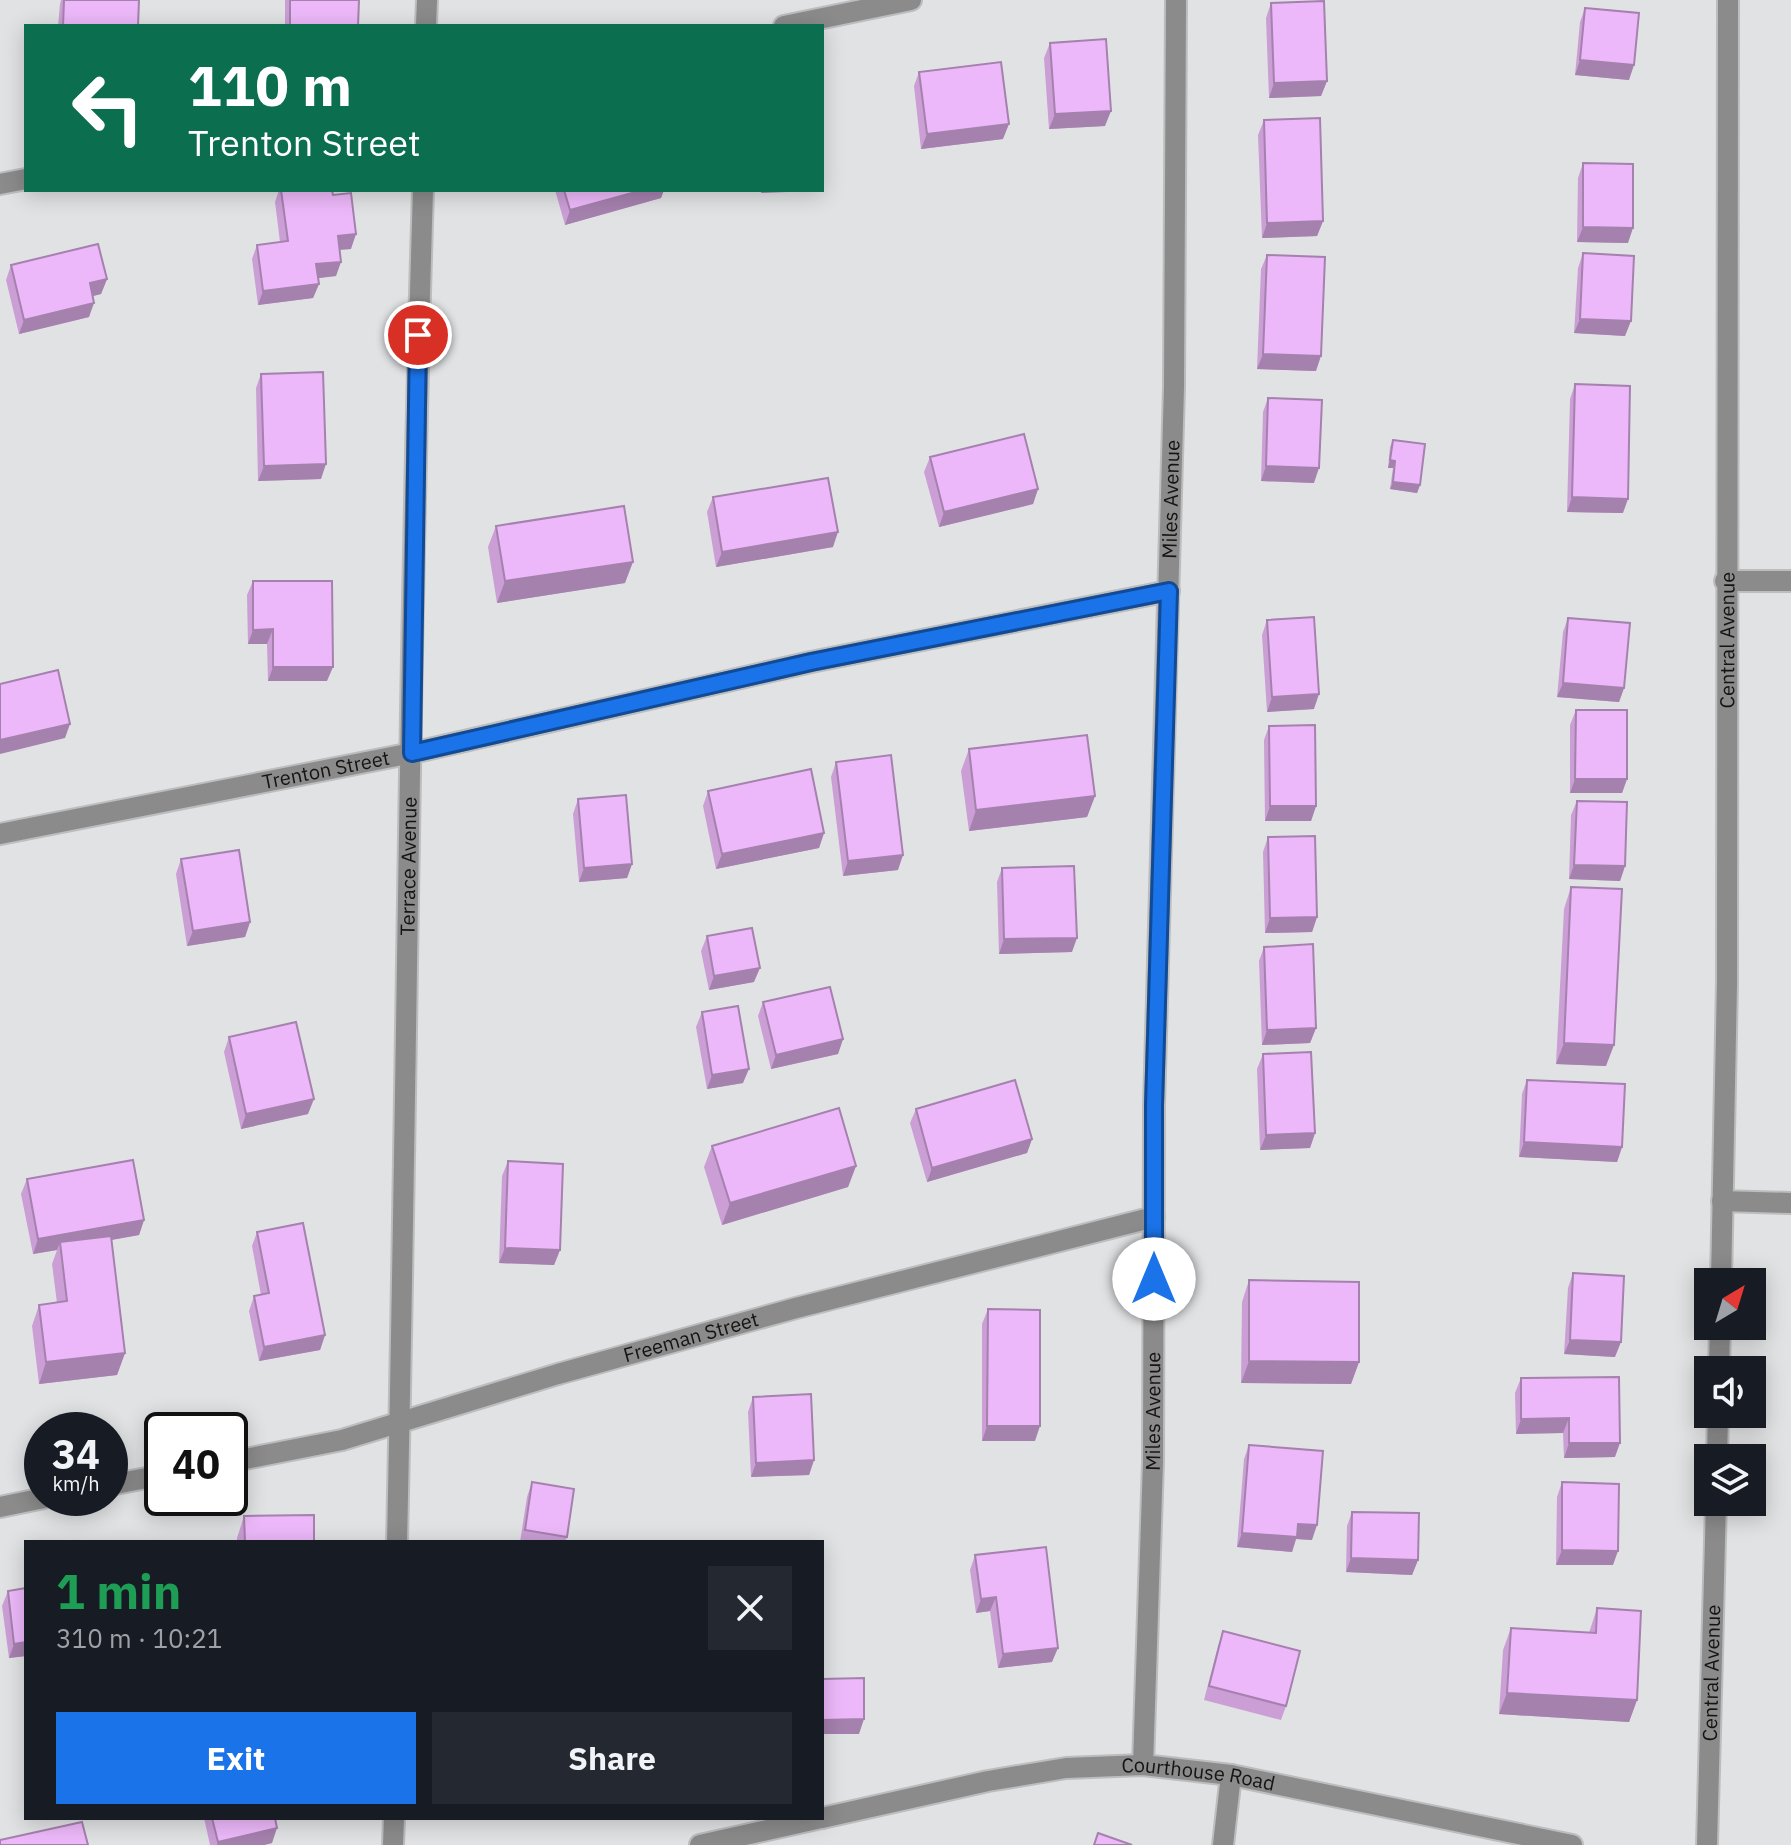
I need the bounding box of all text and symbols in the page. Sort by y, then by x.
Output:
text: 110 m [188,49,352,121]
icon: left [56,56,160,160]
text: Trenton Street [188,119,421,166]
pin [384,301,452,369]
icon: arrive [396,313,440,357]
street label: Miles Avenue [1155,440,1186,559]
street label: Central Avenue [1713,572,1740,708]
street label: Trenton Street [260,744,392,795]
street label: Terrace Avenue [393,796,423,936]
position arrow [1112,1237,1196,1321]
north arrow [1694,1268,1766,1340]
map controls [1694,1268,1766,1516]
street label: Freeman Street [620,1305,762,1368]
street label: Miles Avenue [1139,1352,1166,1471]
button: sound [1694,1356,1766,1428]
speed limit sign: 40 [144,1412,248,1516]
text: 34 [52,1428,100,1480]
button: layers [1694,1444,1766,1516]
text: km/h [52,1470,100,1497]
text: 1 min [56,1560,181,1622]
button: close [708,1566,792,1650]
street label: Central Avenue [1696,1604,1726,1742]
text: 310 m · 10:21 [56,1621,222,1655]
button: Exit [56,1712,416,1804]
button: Share [432,1712,792,1804]
street label: Courthouse Road [1121,1751,1278,1797]

